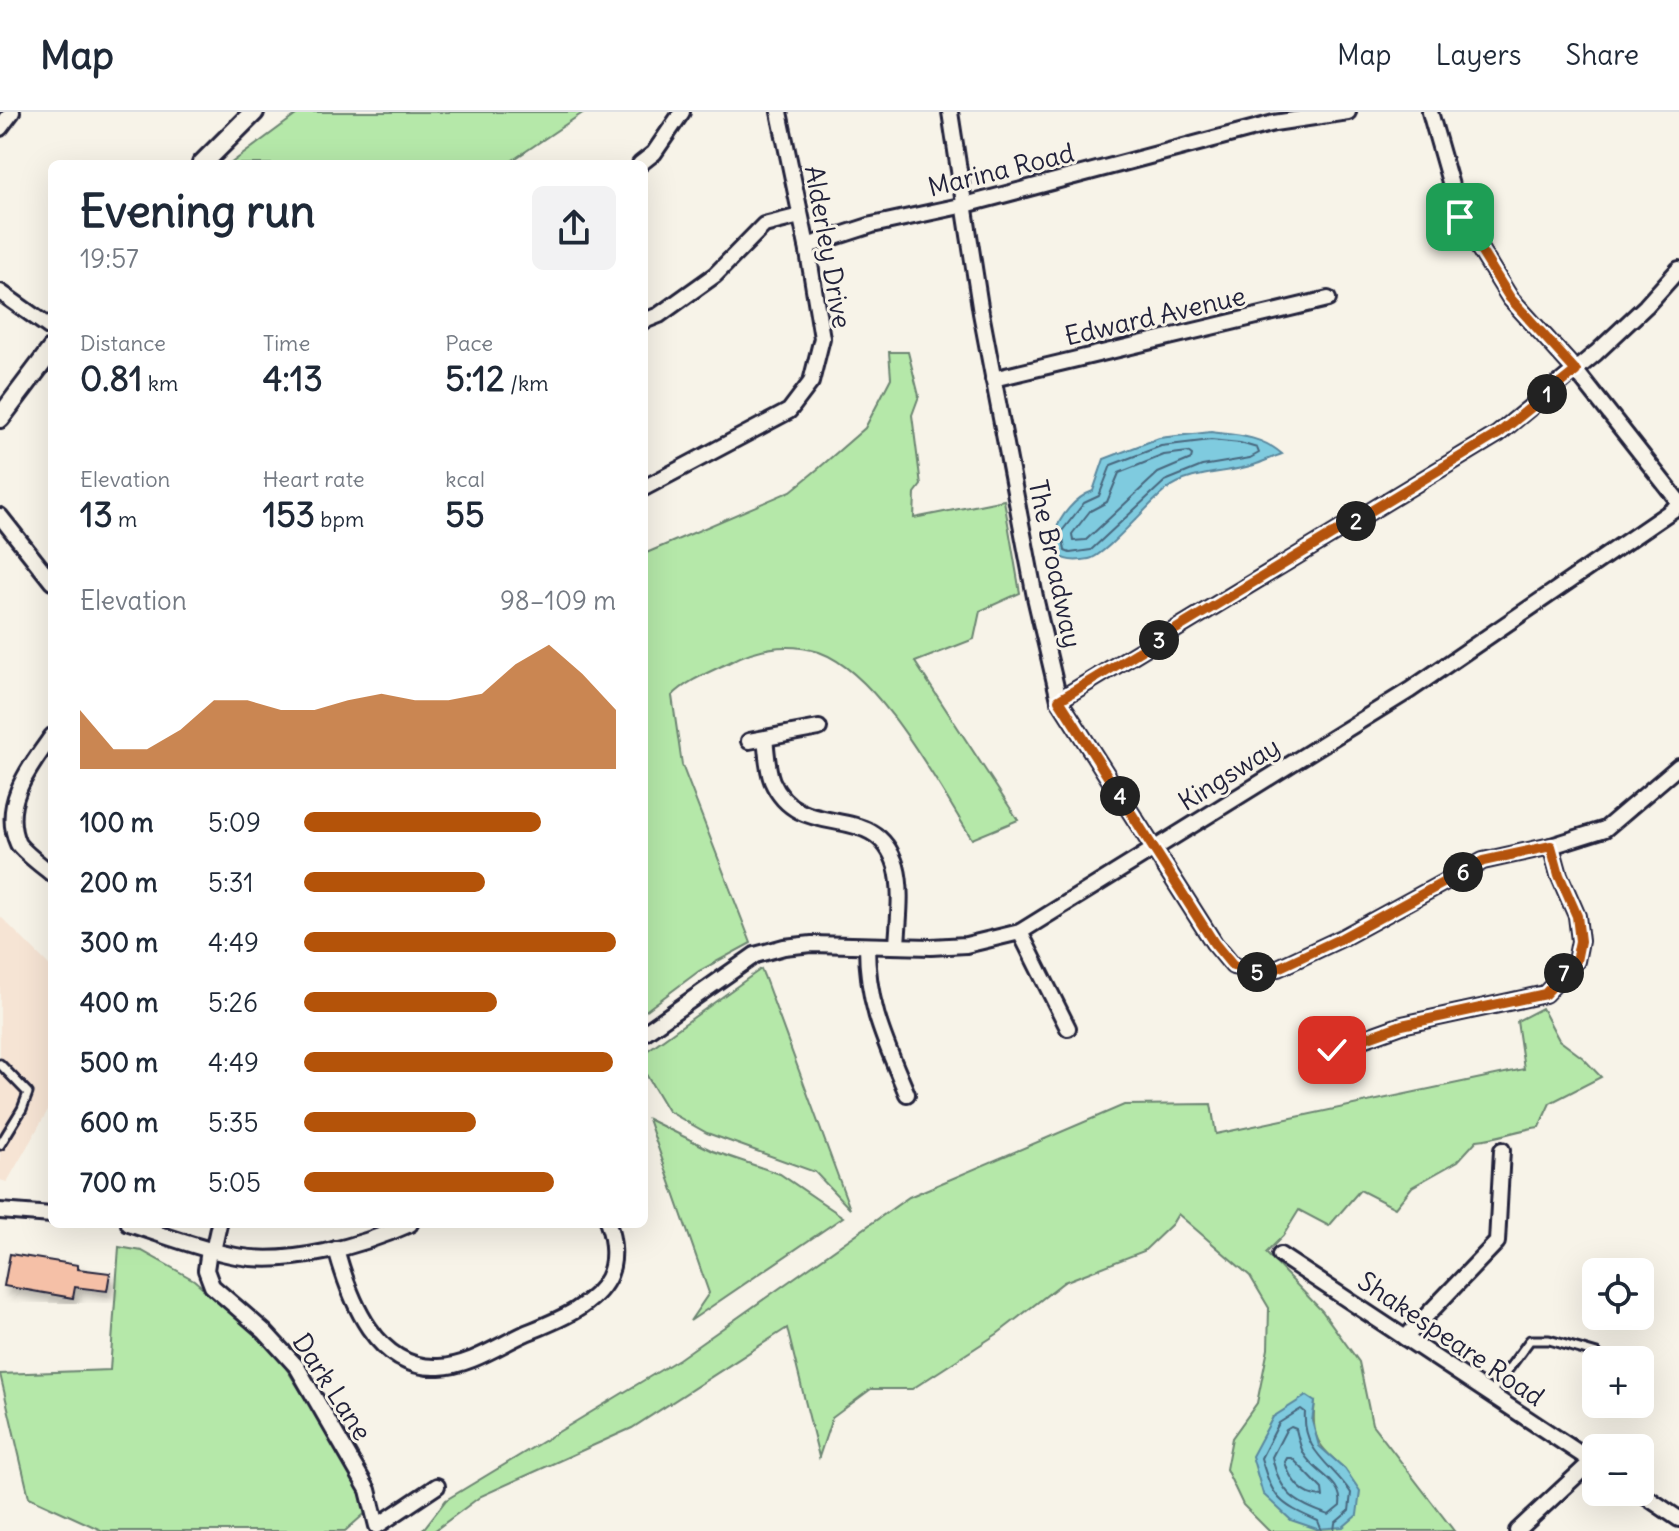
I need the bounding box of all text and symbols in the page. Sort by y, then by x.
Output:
text: Map [40,32,114,79]
text: Map [1337,37,1392,73]
text: Layers [1436,37,1522,73]
text: Share [1566,37,1639,73]
street label: Marina Road [924,135,1077,204]
street label: Alderley Drive [798,163,859,331]
pin [1426,183,1494,251]
text: Evening run [80,184,315,239]
button: share [532,186,616,270]
icon: arrive [1438,195,1482,239]
text: 19:57 [80,242,139,275]
street label: Edward Avenue [1061,279,1248,352]
text: Distance [80,329,166,357]
text: Time [263,329,310,357]
text: Pace [445,329,493,357]
text: 0.81 [80,357,143,400]
text: 4:13 [263,357,323,400]
text: 5:12 [445,357,505,400]
text: km [143,369,178,397]
text: /km [505,369,548,397]
pin: 1 [1527,374,1567,414]
text: 1 [1543,380,1551,408]
text: Elevation [80,465,170,493]
text: Heart rate [263,465,365,493]
text: kcal [445,465,485,493]
street label: The Broadway [1022,477,1089,651]
text: 13 [80,493,113,536]
text: 153 [263,493,315,536]
text: 55 [445,493,484,536]
pin: 2 [1336,501,1376,541]
text: m [113,505,137,533]
text: bpm [315,505,364,533]
text: 2 [1350,507,1362,535]
text: Elevation [80,584,187,617]
text: 98–109 m [500,584,616,617]
pin: 3 [1139,620,1179,660]
text: 3 [1153,626,1165,654]
street label: Kingsway [1172,730,1285,818]
pin: 4 [1100,776,1140,816]
text: 4 [1114,782,1126,810]
text: 100 m [80,806,154,839]
text: 5:09 [208,806,261,839]
pin: 6 [1443,852,1483,892]
text: 6 [1457,858,1469,886]
text: 200 m [80,866,157,899]
text: 5:31 [208,866,254,899]
text: 300 m [80,926,158,959]
text: 4:49 [208,926,259,959]
pin: 5 [1237,952,1277,992]
pin: 7 [1544,953,1584,993]
text: 5 [1251,958,1263,986]
text: 7 [1559,959,1569,987]
text: 400 m [80,986,158,1019]
text: 5:26 [208,986,258,1019]
pin [1298,1016,1366,1084]
icon: check [1310,1028,1354,1072]
text: 500 m [80,1046,158,1079]
text: 4:49 [208,1046,259,1079]
text: 600 m [80,1106,158,1139]
text: 5:35 [208,1106,259,1139]
text: 700 m [80,1166,156,1199]
text: 5:05 [208,1166,261,1199]
map controls [1582,1258,1654,1506]
button: locate [1582,1258,1654,1330]
street label: Shakespeare Road [1352,1264,1551,1413]
street label: Dark Lane [286,1327,379,1447]
button: + [1582,1346,1654,1418]
button: − [1582,1434,1654,1506]

